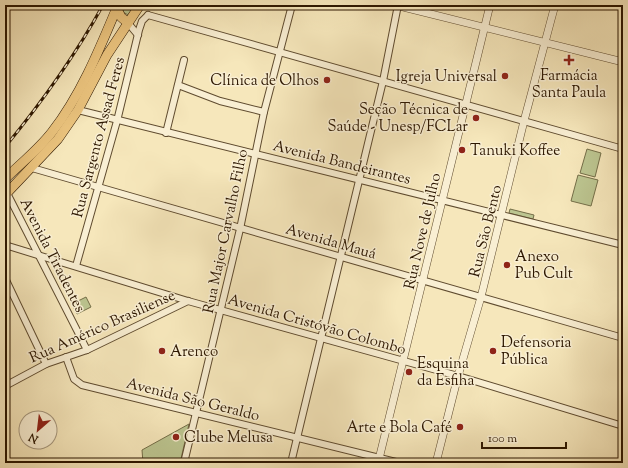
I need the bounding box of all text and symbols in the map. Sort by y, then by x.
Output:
street label: Rua Sargento Assad Feres [68,55,131,220]
marker: Farmácia Santa Paula [564,55,574,65]
place label: Farmácia Santa Paula [532,66,606,104]
place label: Igreja Universal [396,67,497,88]
place label: Clínica de Olhos [210,71,319,92]
marker: Igreja Universal [500,71,510,81]
marker: Clínica de Olhos [322,75,332,85]
place label: Seção Técnica de Saúde - Unesp/FCLar [327,100,468,138]
marker: Seção Técnica de Saúde - Unesp/FCLar [471,113,481,123]
street label: Avenida Bandeirantes [271,136,413,191]
place label: Tanuki Koffee [470,141,560,162]
marker: Tanuki Koffee [457,145,467,155]
street label: Rua Major Carvalho Filho [199,147,254,315]
street label: Rua Nove de Julho [400,171,447,292]
street label: Rua São Bento [465,183,508,280]
street label: Avenida Tiradentes [14,195,90,317]
street label: Avenida Mauá [283,219,378,265]
place label: Anexo Pub Cult [515,247,573,285]
marker: Anexo Pub Cult [502,260,512,270]
street label: Rua Américo Brasiliense [26,286,179,369]
street label: Avenida Cristóvão Colombo [225,290,408,361]
place label: Defensoria Pública [501,333,572,371]
place label: Arenco [170,342,218,363]
marker: Arenco [157,346,167,356]
marker: Defensoria Pública [488,346,498,356]
place label: Esquina da Esfiha [417,354,474,392]
marker: Esquina da Esfiha [404,367,414,377]
street label: Avenida São Geraldo [124,374,262,427]
north arrow [18,410,58,450]
place label: Arte e Bola Café [346,418,452,439]
marker: Arte e Bola Café [455,422,465,432]
scale bar [482,424,566,450]
place label: Clube Melusa [184,428,273,449]
text: N [26,429,42,448]
text: 100 m [488,430,517,448]
marker: Clube Melusa [171,432,181,442]

